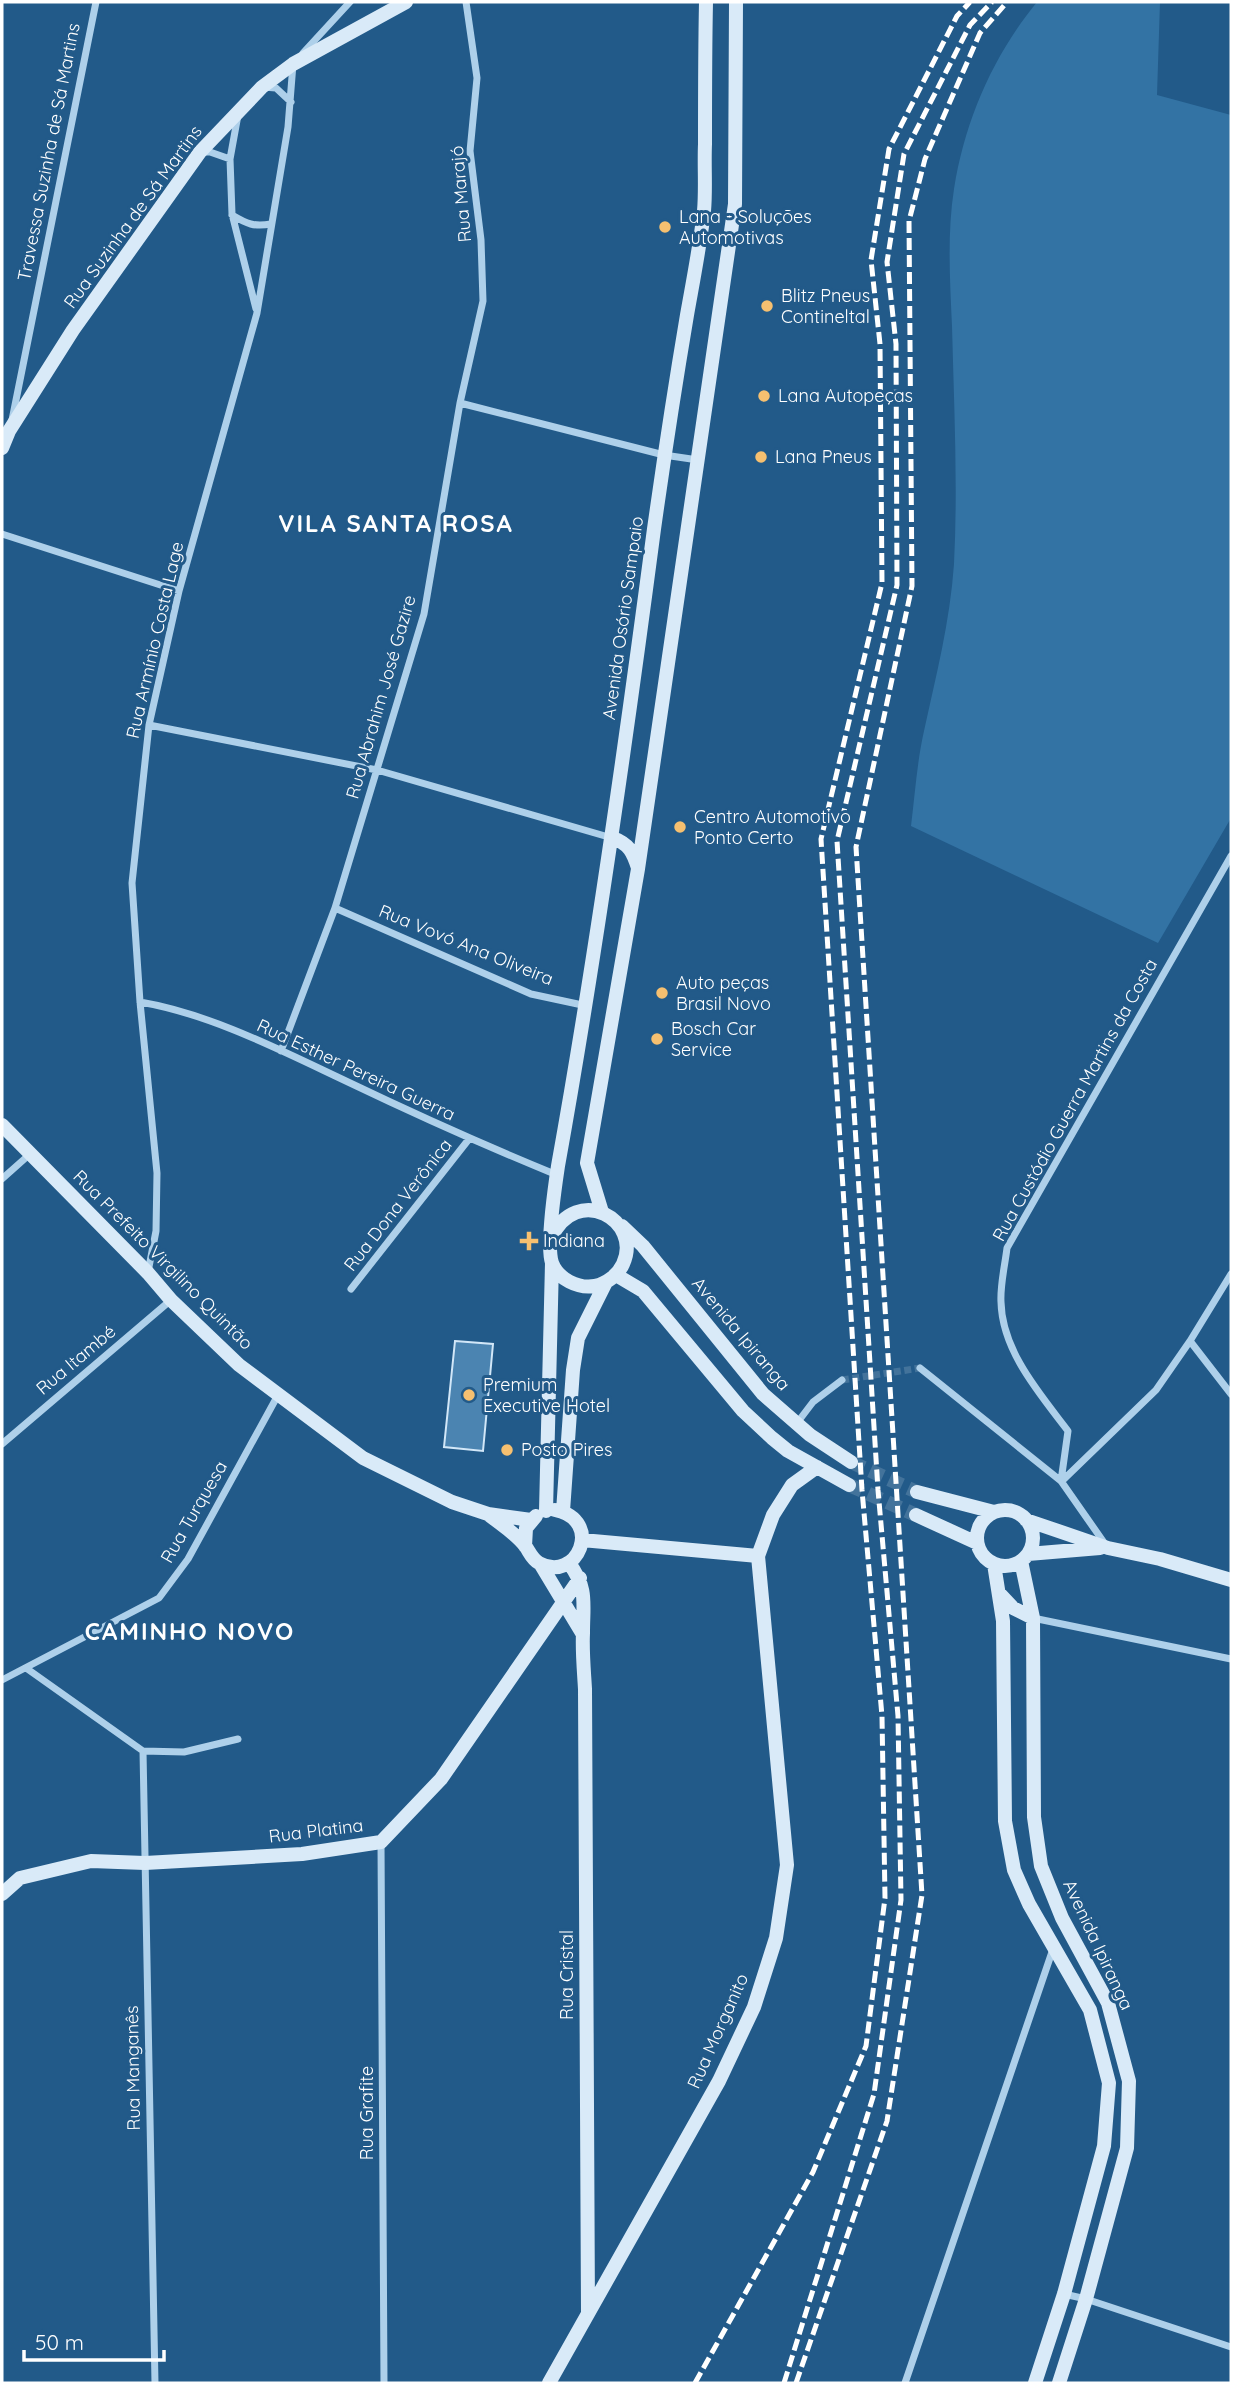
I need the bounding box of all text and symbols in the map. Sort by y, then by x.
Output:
street label: Travessa Suzinha de Sá Martins [12,21,85,283]
street label: Rua Suzinha de Sá Martins [58,121,207,313]
street label: Rua Marajó [445,145,476,243]
place label: Lana - Soluções Automotivas [679,205,812,249]
marker: Lana - Soluções Automotivas [657,219,673,235]
place label: Blitz Pneus Contineltal [781,284,870,328]
marker: Blitz Pneus Contineltal [759,298,775,314]
place label: Lana Autopeças [778,384,913,407]
marker: Lana Autopeças [756,388,772,404]
place label: Lana Pneus [775,445,872,468]
marker: Lana Pneus [753,449,769,465]
district label: VILA SANTA ROSA [278,508,514,538]
street label: Avenida Osório Sampaio [597,515,648,721]
street label: Rua Armínio Costa Lage [121,539,188,741]
street label: Rua Abrahim José Gazire [340,592,421,801]
place label: Centro Automotivo Ponto Certo [694,805,851,849]
marker: Centro Automotivo Ponto Certo [672,819,688,835]
street label: Rua Vovó Ana Oliveira [375,899,557,990]
street label: Rua Custódio Guerra Martins da Costa [987,954,1162,1245]
place label: Auto peças Brasil Novo [676,971,771,1015]
marker: Auto peças Brasil Novo [654,985,670,1001]
street label: Rua Esther Pereira Guerra [253,1013,459,1126]
place label: Bosch Car Service [671,1017,756,1061]
marker: Bosch Car Service [649,1031,665,1047]
street label: Rua Dona Verônica [339,1134,457,1276]
street label: Rua Prefeito Virgilino Quintão [69,1165,258,1354]
place label: Indiana [543,1229,605,1252]
marker: Indiana [521,1233,537,1249]
street label: Avenida Ipiranga [687,1272,796,1395]
street label: Rua Itambé [31,1320,120,1400]
place label: Premium Executive Hotel [483,1373,610,1417]
marker: Premium Executive Hotel [461,1387,477,1403]
place label: Posto Pires [521,1438,612,1461]
marker: Posto Pires [499,1442,515,1458]
street label: Rua Turquesa [155,1457,232,1567]
district label: CAMINHO NOVO [85,1616,295,1646]
street label: Rua Platina [267,1813,364,1848]
street label: Avenida Ipiranga [1058,1876,1139,2014]
street label: Rua Cristal [555,1930,578,2020]
street label: Rua Morganito [682,1970,753,2092]
street label: Rua Manganês [120,2005,145,2131]
street label: Rua Grafite [355,2066,378,2160]
scale bar [24,2318,164,2362]
text: 50 m [35,2329,84,2355]

